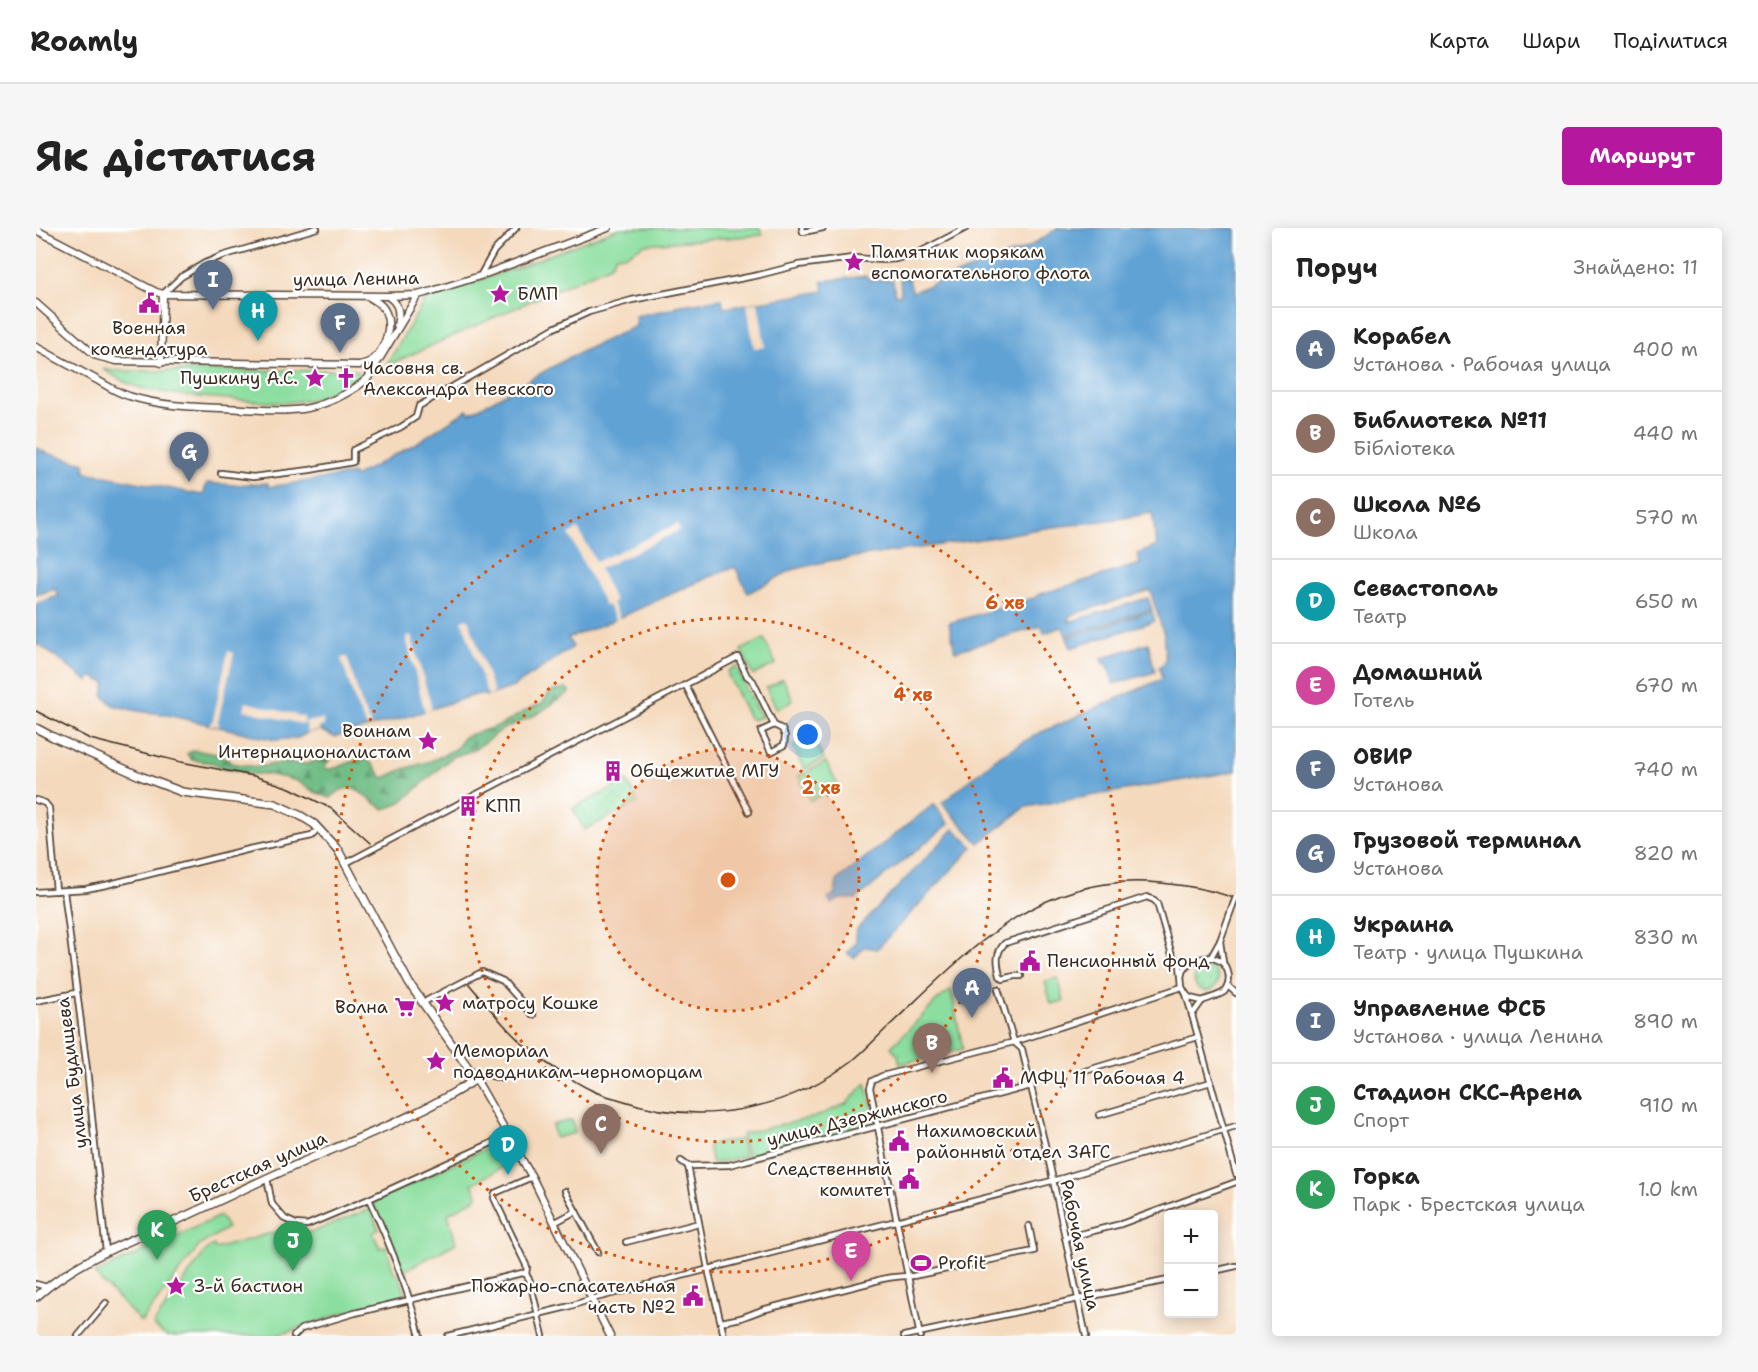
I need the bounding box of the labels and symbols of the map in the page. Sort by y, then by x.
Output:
place label: Памятник морякам вспомогательного флота [871,240,1090,285]
place icon: Памятник морякам вспомогательного флота [842,250,866,274]
pin: I [194,260,232,310]
street label: улица Ленина [293,266,419,292]
place icon: БМП [488,282,512,306]
place label: БМП [517,282,558,306]
public building icon: Военная комендатура [137,291,161,315]
pin: H [238,291,278,341]
pin: F [320,304,360,353]
place label: Военная комендатура [90,316,208,361]
place label: Часовня св. Александра Невского [363,356,554,401]
place label: Пушкину А.С. [180,366,298,390]
place icon: Пушкину А.С. [303,366,327,390]
church icon: Часовня св. Александра Невского [334,366,358,390]
pin: G [170,432,208,482]
text: 6 хв [985,591,1025,615]
text: 4 хв [893,683,933,707]
place label: Воинам Интернационалистам [218,719,411,764]
your location [793,720,822,749]
place icon: Воинам Интернационалистам [416,729,440,753]
building icon: Общежитие МГУ [601,759,625,783]
place label: Общежитие МГУ [630,759,779,783]
text: 2 хв [801,776,841,800]
building icon: КПП [456,794,480,818]
place label: КПП [485,794,521,818]
centre of rings [718,870,738,890]
public building icon: Пенсионный фонд [1018,949,1042,973]
place label: Пенсионный фонд [1047,949,1210,973]
pin: A [952,968,992,1018]
place icon: матросу Кошке [433,991,457,1015]
place label: матросу Кошке [462,991,599,1015]
place label: Волна [335,995,388,1019]
supermarket icon: Волна [393,995,417,1019]
street label: улица Будищева [51,996,93,1150]
pin: B [912,1024,952,1073]
place label: Мемориал подводникам-черноморцам [453,1039,703,1084]
place icon: Мемориал подводникам-черноморцам [424,1049,448,1073]
public building icon: МФЦ 11 Рабочая 4 [991,1066,1015,1090]
place label: МФЦ 11 Рабочая 4 [1020,1066,1185,1090]
street label: улица Дзержинского [764,1084,950,1152]
pin: C [582,1104,620,1154]
place label: Нахимовский районный отдел ЗАГС [916,1119,1111,1164]
street label: Брестская улица [185,1126,331,1208]
pin: D [488,1126,528,1175]
public building icon: Нахимовский районный отдел ЗАГС [887,1129,911,1153]
place label: Следственный комитет [767,1157,893,1202]
public building icon: Следственный комитет [897,1167,921,1191]
street label: Рабочая улица [1054,1177,1106,1313]
pin: K [138,1210,176,1260]
pin: J [274,1222,312,1271]
pin: E [832,1232,870,1281]
sports icon: Profit [909,1251,933,1275]
place label: Profit [938,1251,986,1275]
place icon: 3-й бастион [164,1274,188,1298]
place label: 3-й бастион [193,1274,303,1298]
place label: Пожарно-спасательная часть №2 [471,1274,676,1319]
public building icon: Пожарно-спасательная часть №2 [681,1284,705,1308]

